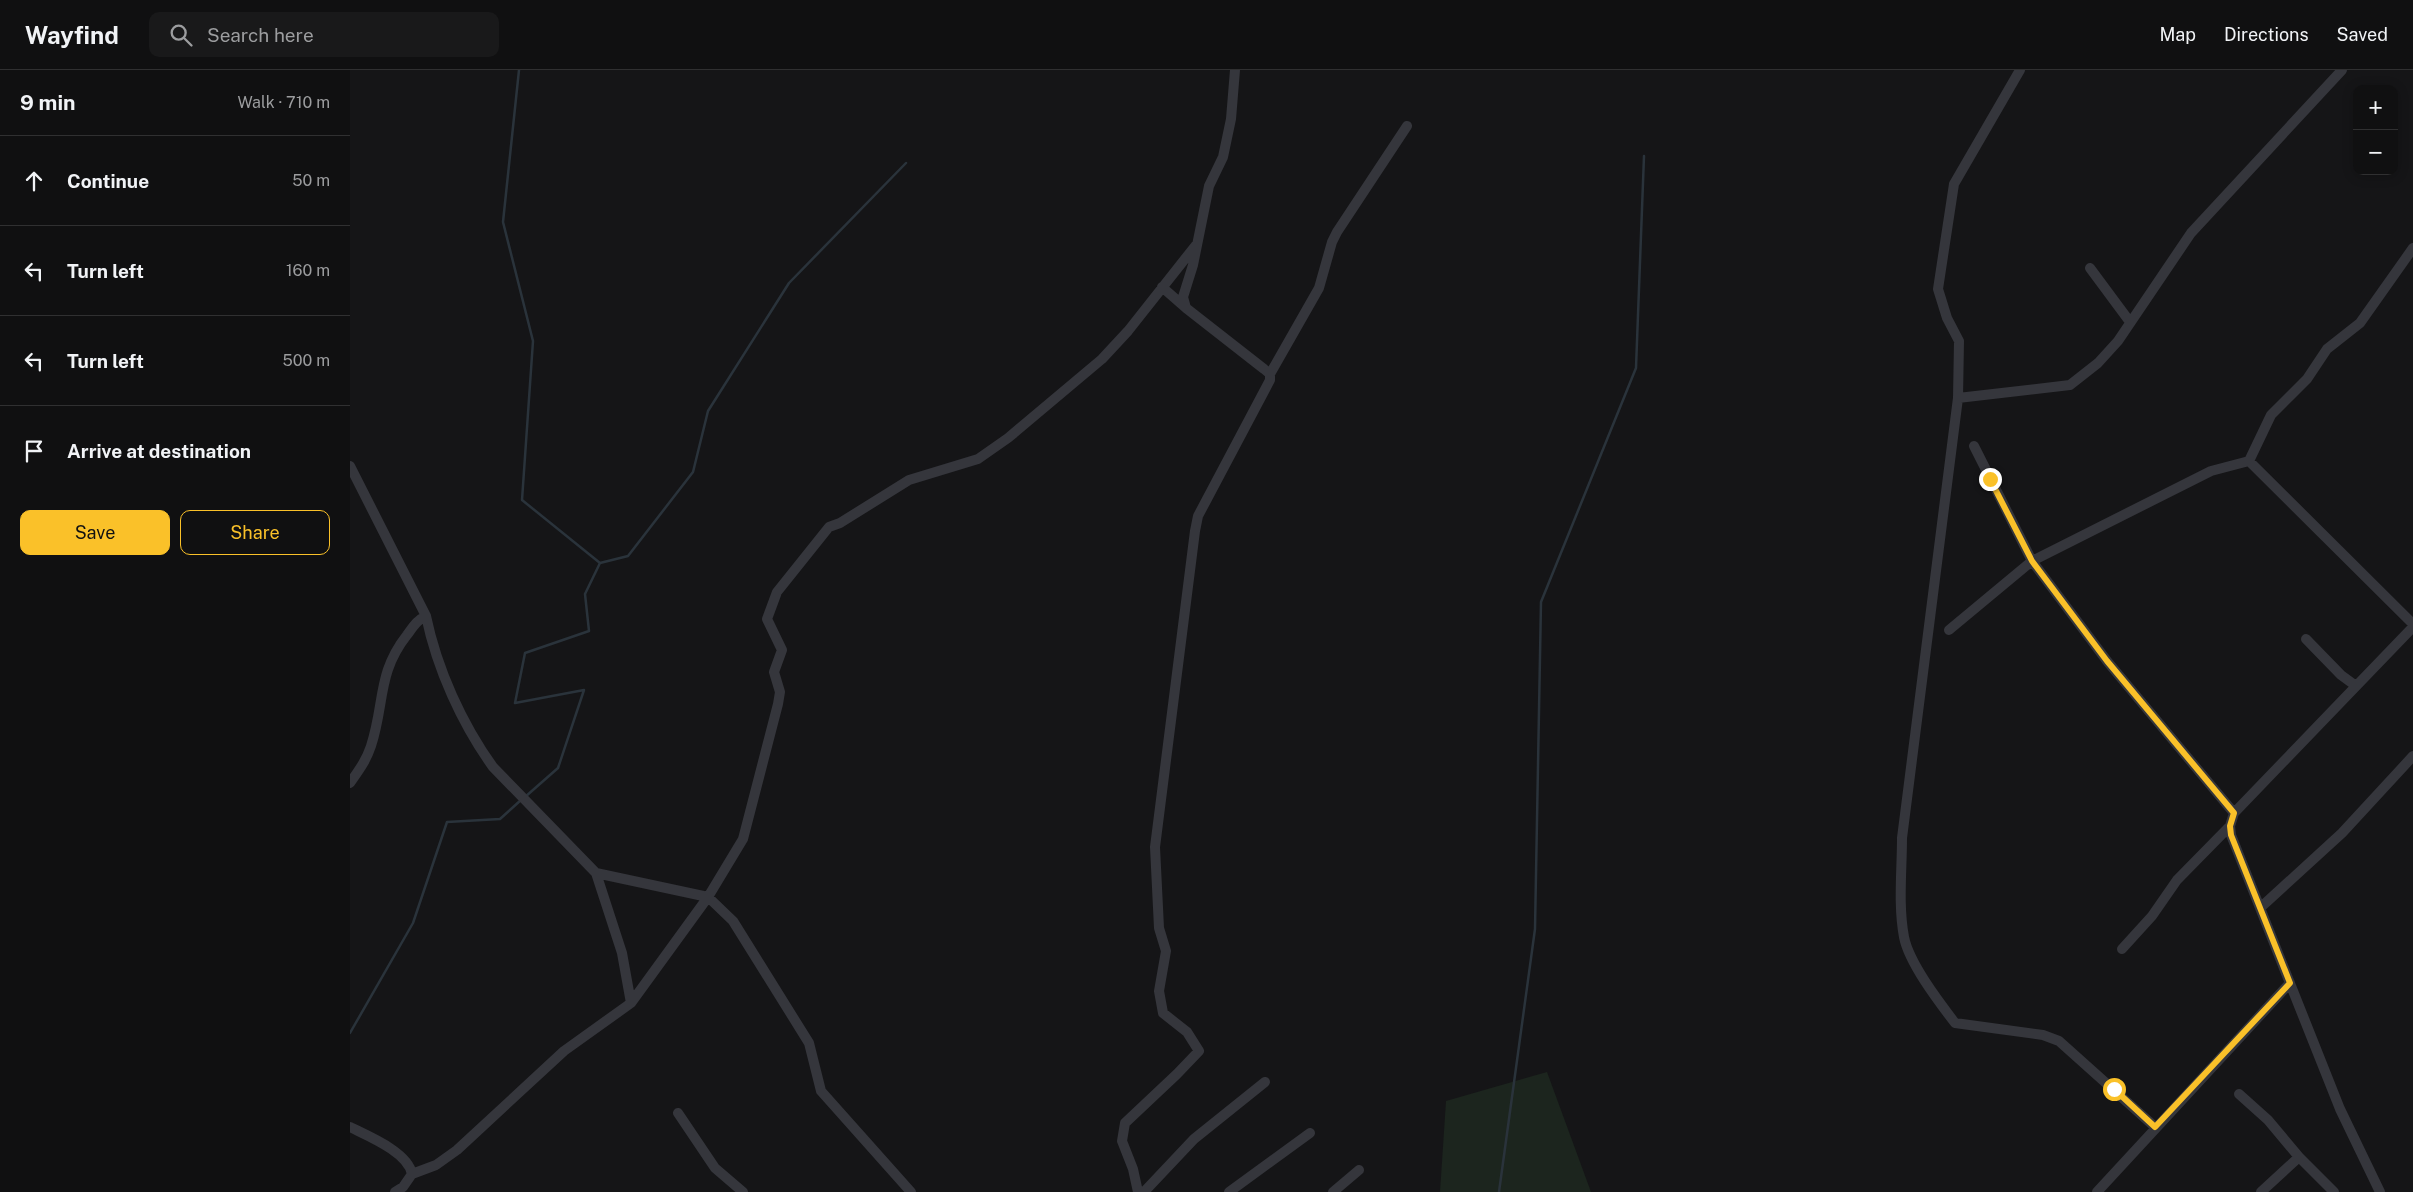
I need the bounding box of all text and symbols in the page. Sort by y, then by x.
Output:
search box [149,12,499,57]
text: Wayfind [25,21,119,49]
icon: search [167,21,195,49]
text: Search here [207,24,314,46]
text: Map [2159,24,2196,45]
text: Directions [2224,24,2309,45]
text: Saved [2337,24,2388,45]
map controls [2353,85,2398,175]
button: + [2353,85,2398,130]
text: 9 min [20,90,76,115]
text: Walk · 710 m [238,93,330,112]
button: − [2353,130,2398,175]
icon: ahead [20,167,48,195]
text: Continue [67,170,149,192]
text: 50 m [292,171,330,190]
icon: left [20,257,48,285]
text: Turn left [67,260,144,282]
text: 160 m [286,261,330,280]
icon: left [20,347,48,375]
text: Turn left [67,350,144,372]
text: 500 m [283,351,330,370]
icon: arrive [20,437,48,465]
text: Arrive at destination [67,440,251,462]
route end [1979,468,2002,491]
button: Save [20,510,170,555]
button: Share [180,510,330,555]
route start [2103,1078,2126,1101]

